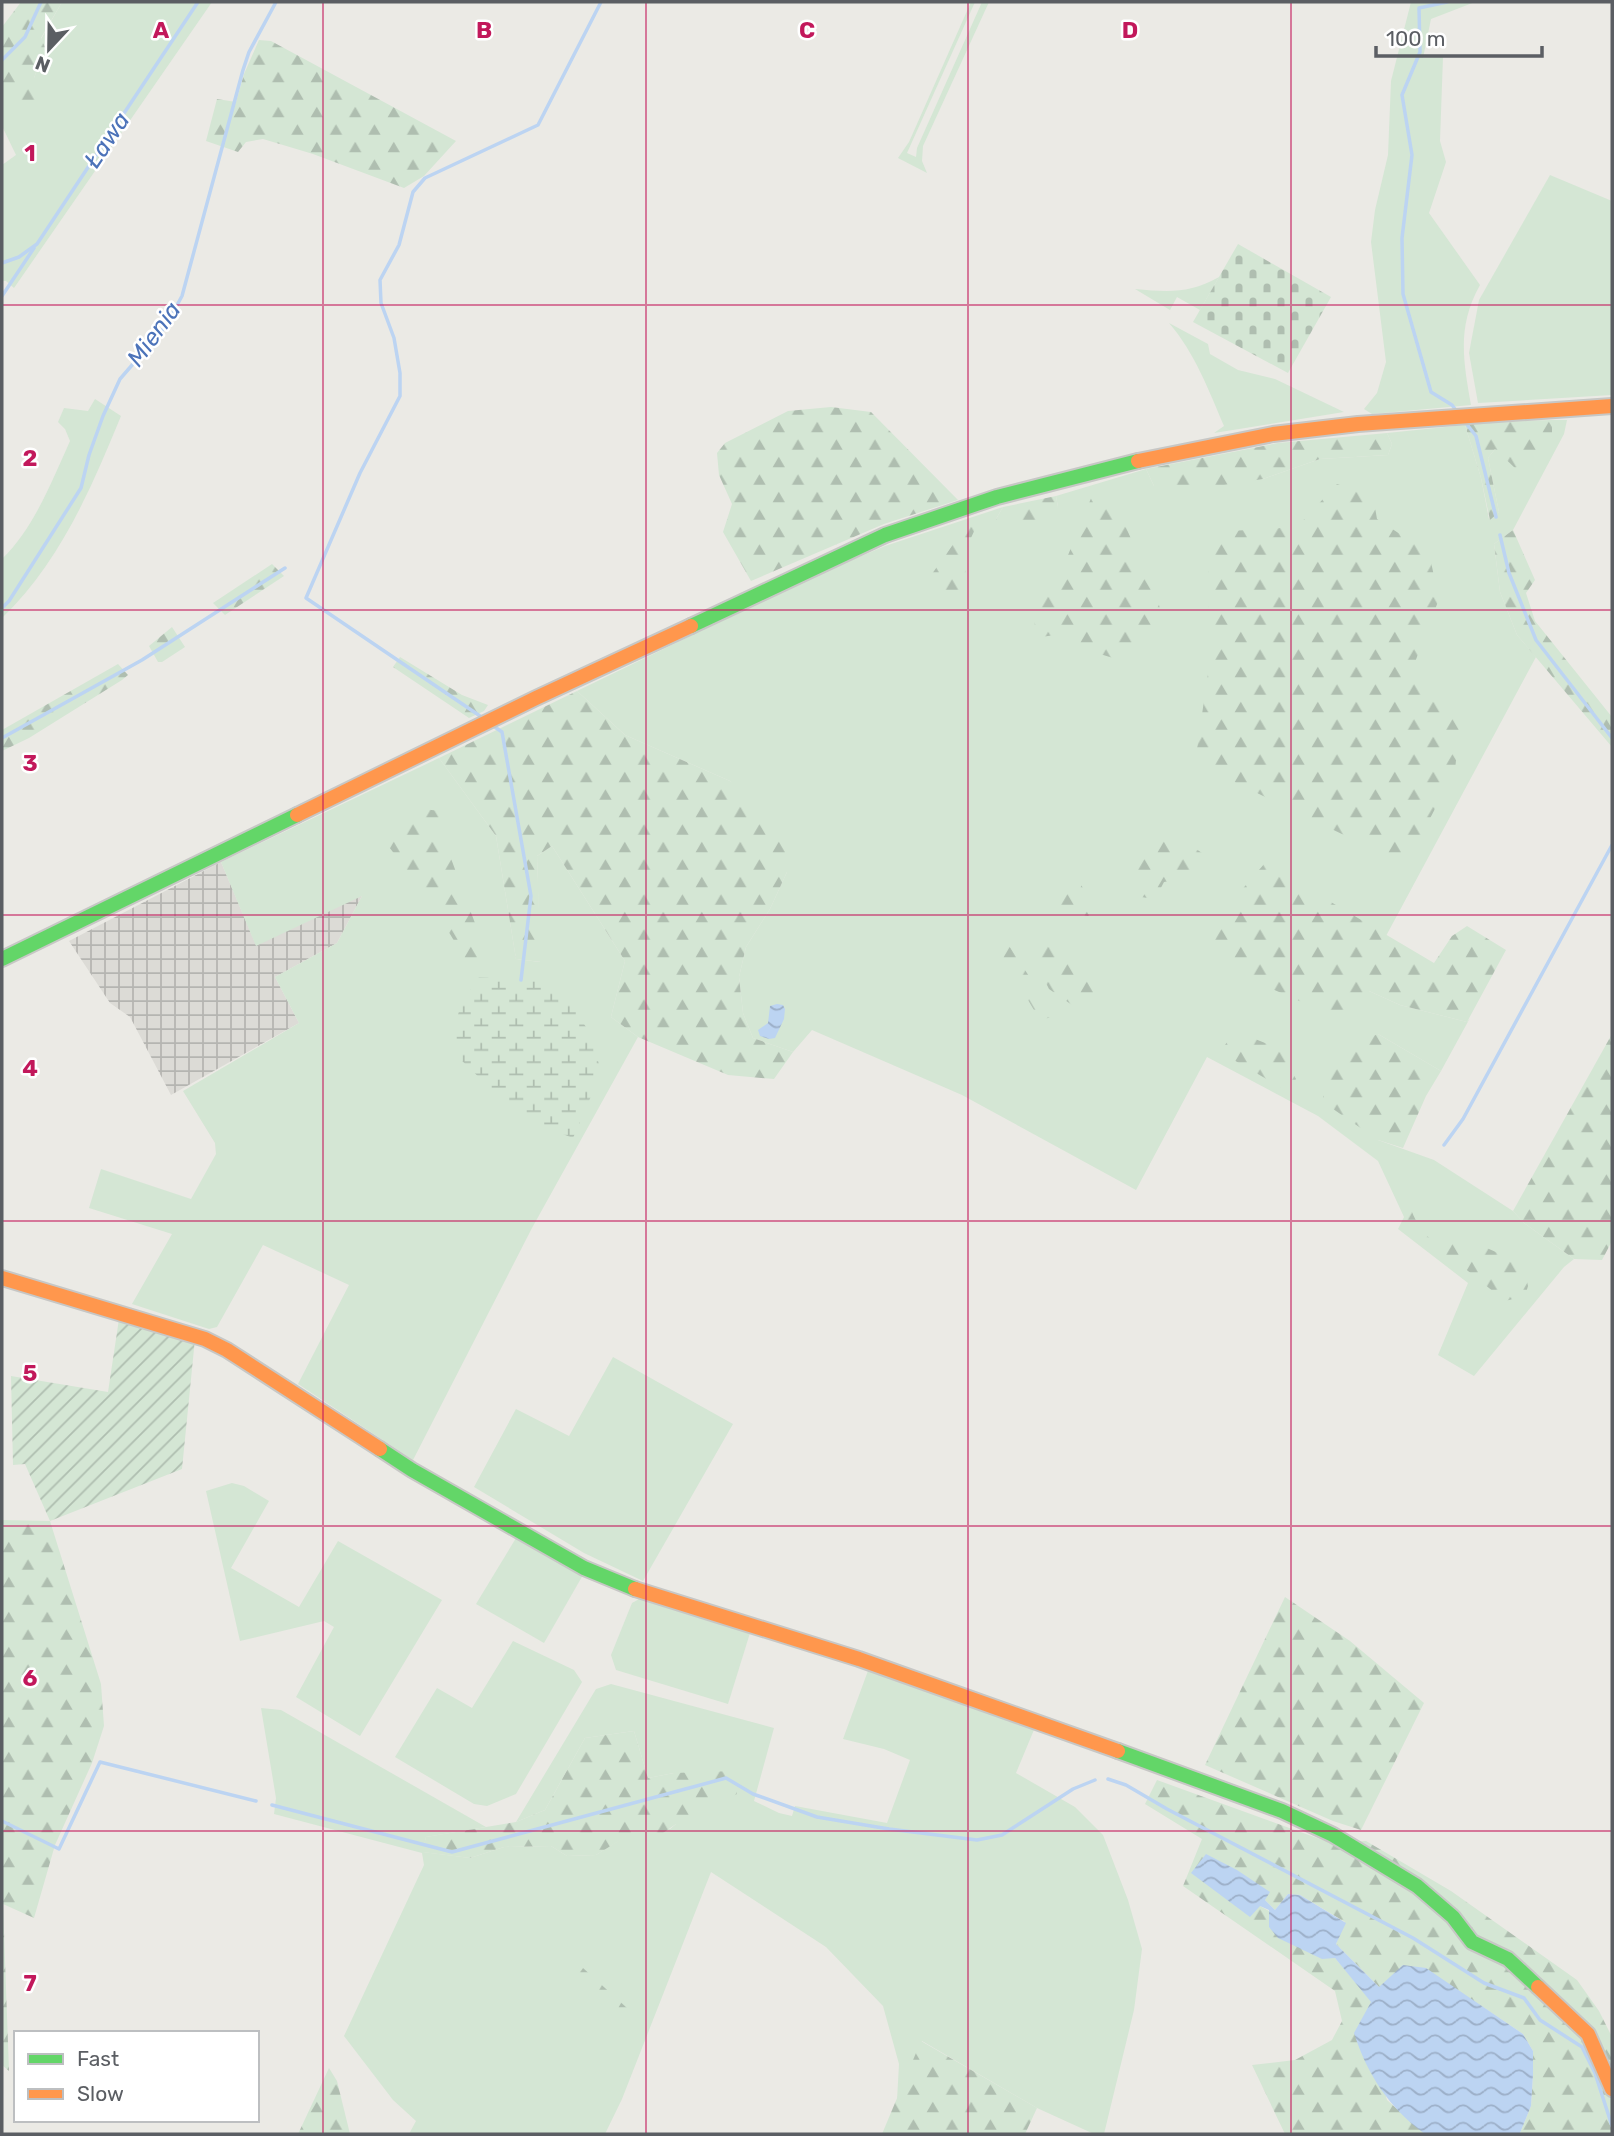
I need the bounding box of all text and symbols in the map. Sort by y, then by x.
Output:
north arrow [14,14,84,84]
scale bar [1376,14,1542,58]
text: A [153,16,170,44]
text: B [476,16,492,44]
text: C [799,16,815,44]
text: D [1122,16,1138,44]
text: 100 m [1386,26,1445,51]
text: N [32,51,53,78]
water label: Ława [78,107,136,173]
text: 1 [24,139,36,167]
water label: Mienia [121,296,187,372]
text: 2 [23,444,37,472]
text: 3 [22,749,38,777]
text: 4 [22,1054,38,1082]
text: 5 [23,1359,38,1387]
text: 6 [23,1664,38,1692]
text: 7 [23,1969,37,1997]
legend [14,2031,259,2122]
text: Fast [77,2046,119,2071]
text: Slow [77,2081,124,2106]

